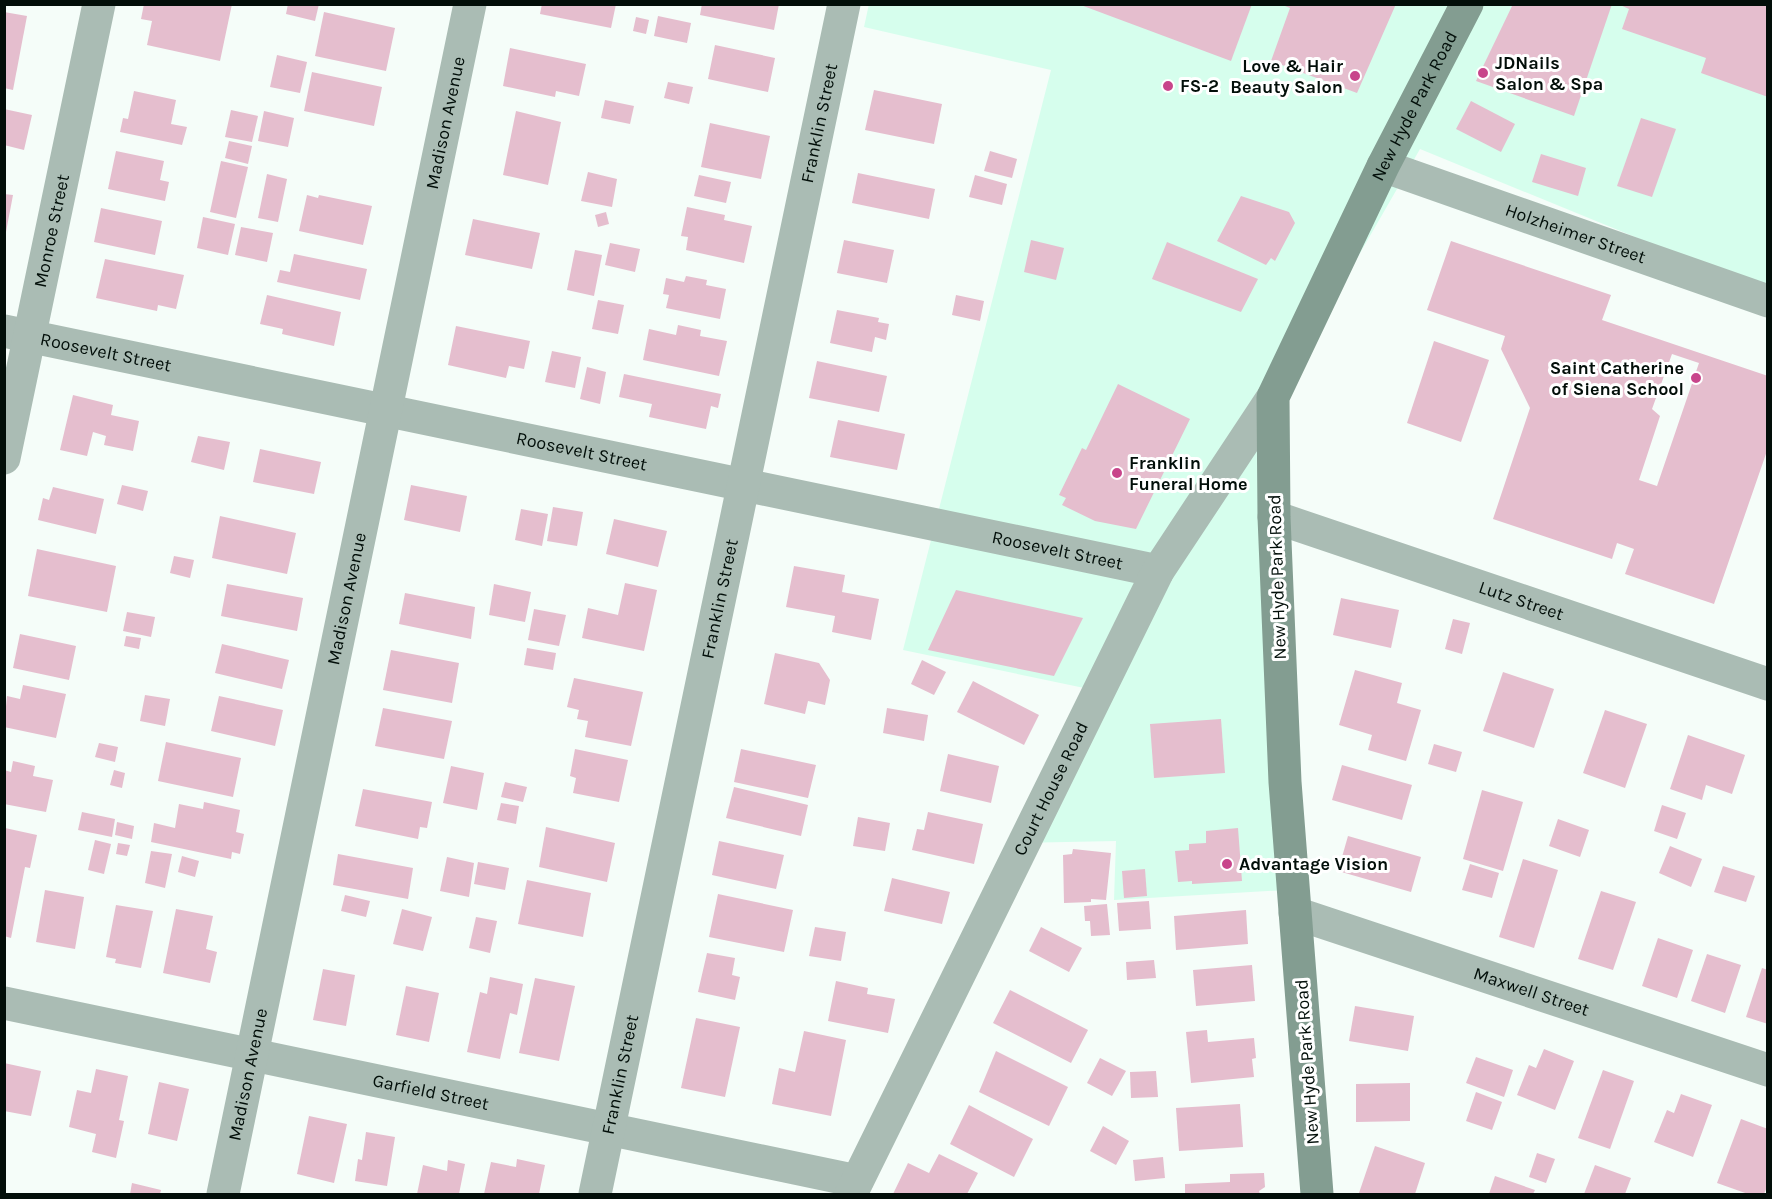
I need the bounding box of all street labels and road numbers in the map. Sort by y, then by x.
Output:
street label: New Hyde Park Road [1367,27,1462,184]
street label: Madison Avenue [421,55,470,191]
street label: Franklin Street [796,61,842,185]
street label: Monroe Street [29,172,74,290]
street label: Holzheimer Street [1502,199,1649,268]
street label: Roosevelt Street [38,328,174,377]
street label: Roosevelt Street [514,427,649,476]
street label: New Hyde Park Road [1263,494,1291,660]
street label: Roosevelt Street [990,526,1125,574]
street label: Madison Avenue [322,530,371,667]
street label: Franklin Street [696,537,743,661]
street label: Lutz Street [1476,576,1567,625]
street label: Court House Road [1009,718,1093,859]
street label: Maxwell Street [1471,962,1592,1021]
street label: New Hyde Park Road [1290,979,1324,1145]
street label: Madison Avenue [223,1006,272,1143]
street label: Franklin Street [597,1012,643,1137]
street label: Garfield Street [371,1069,491,1115]

